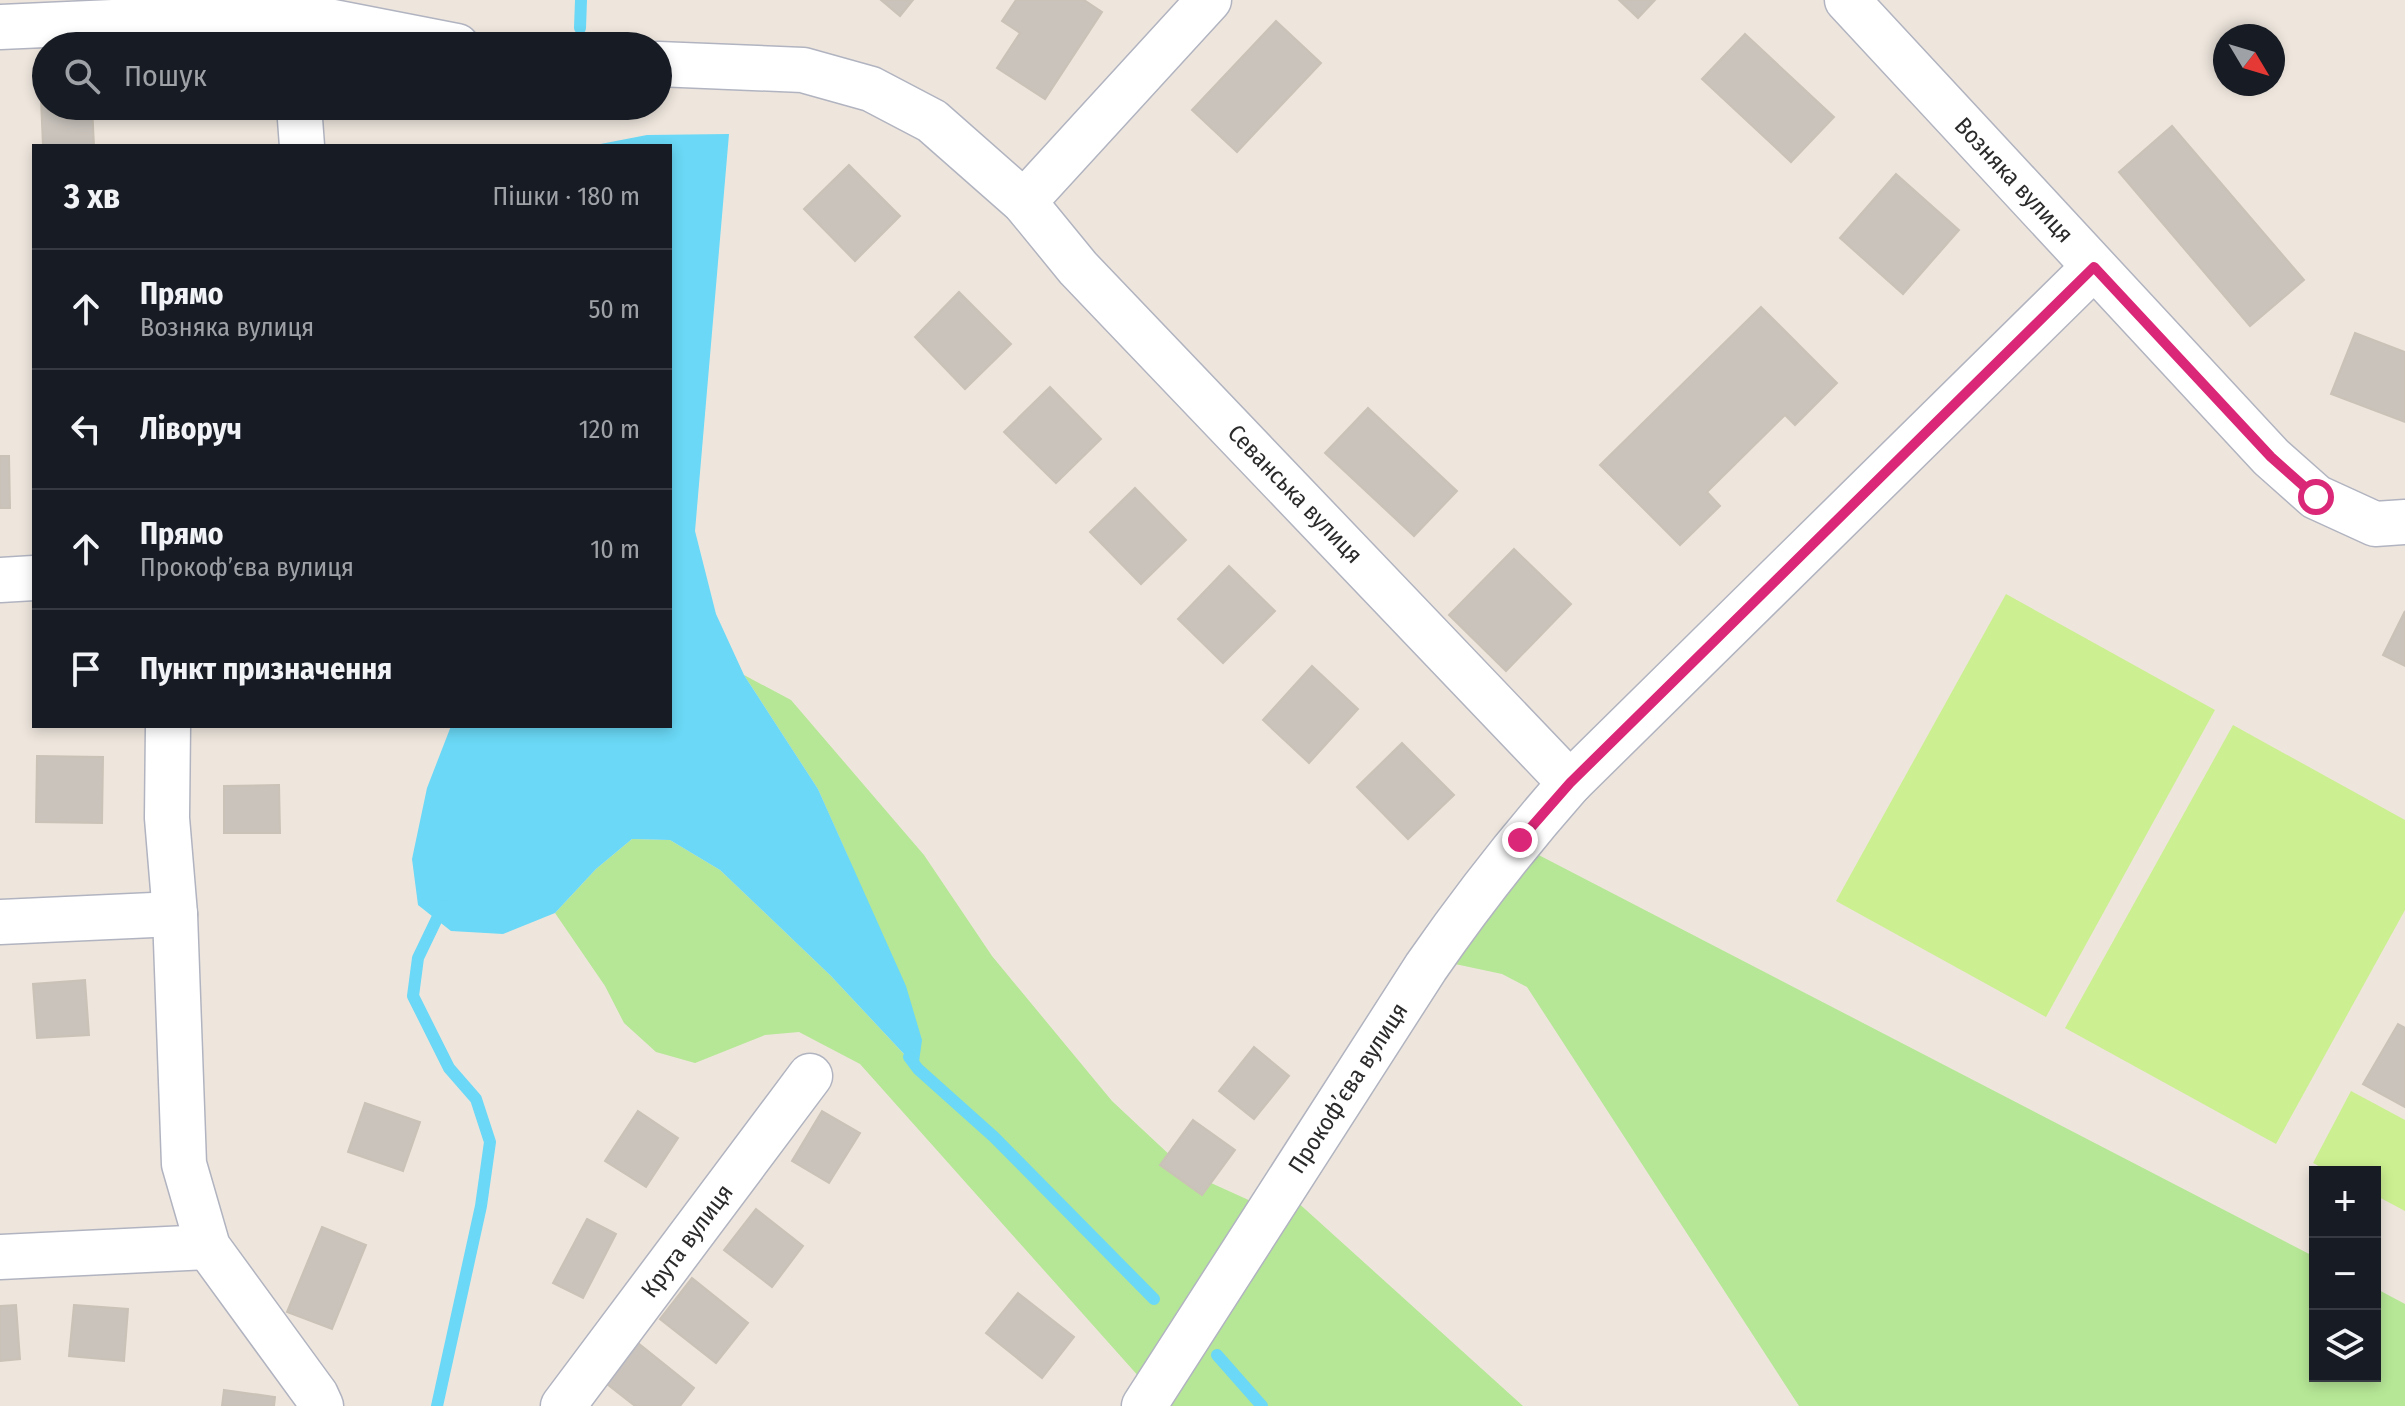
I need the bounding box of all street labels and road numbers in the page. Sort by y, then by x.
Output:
street label: Возняка вулиця [1949,112,2079,248]
street label: Севанська вулиця [1222,419,1368,569]
street label: Прокоф’єва вулиця [1282,998,1414,1178]
street label: Крута вулиця [635,1179,739,1303]

